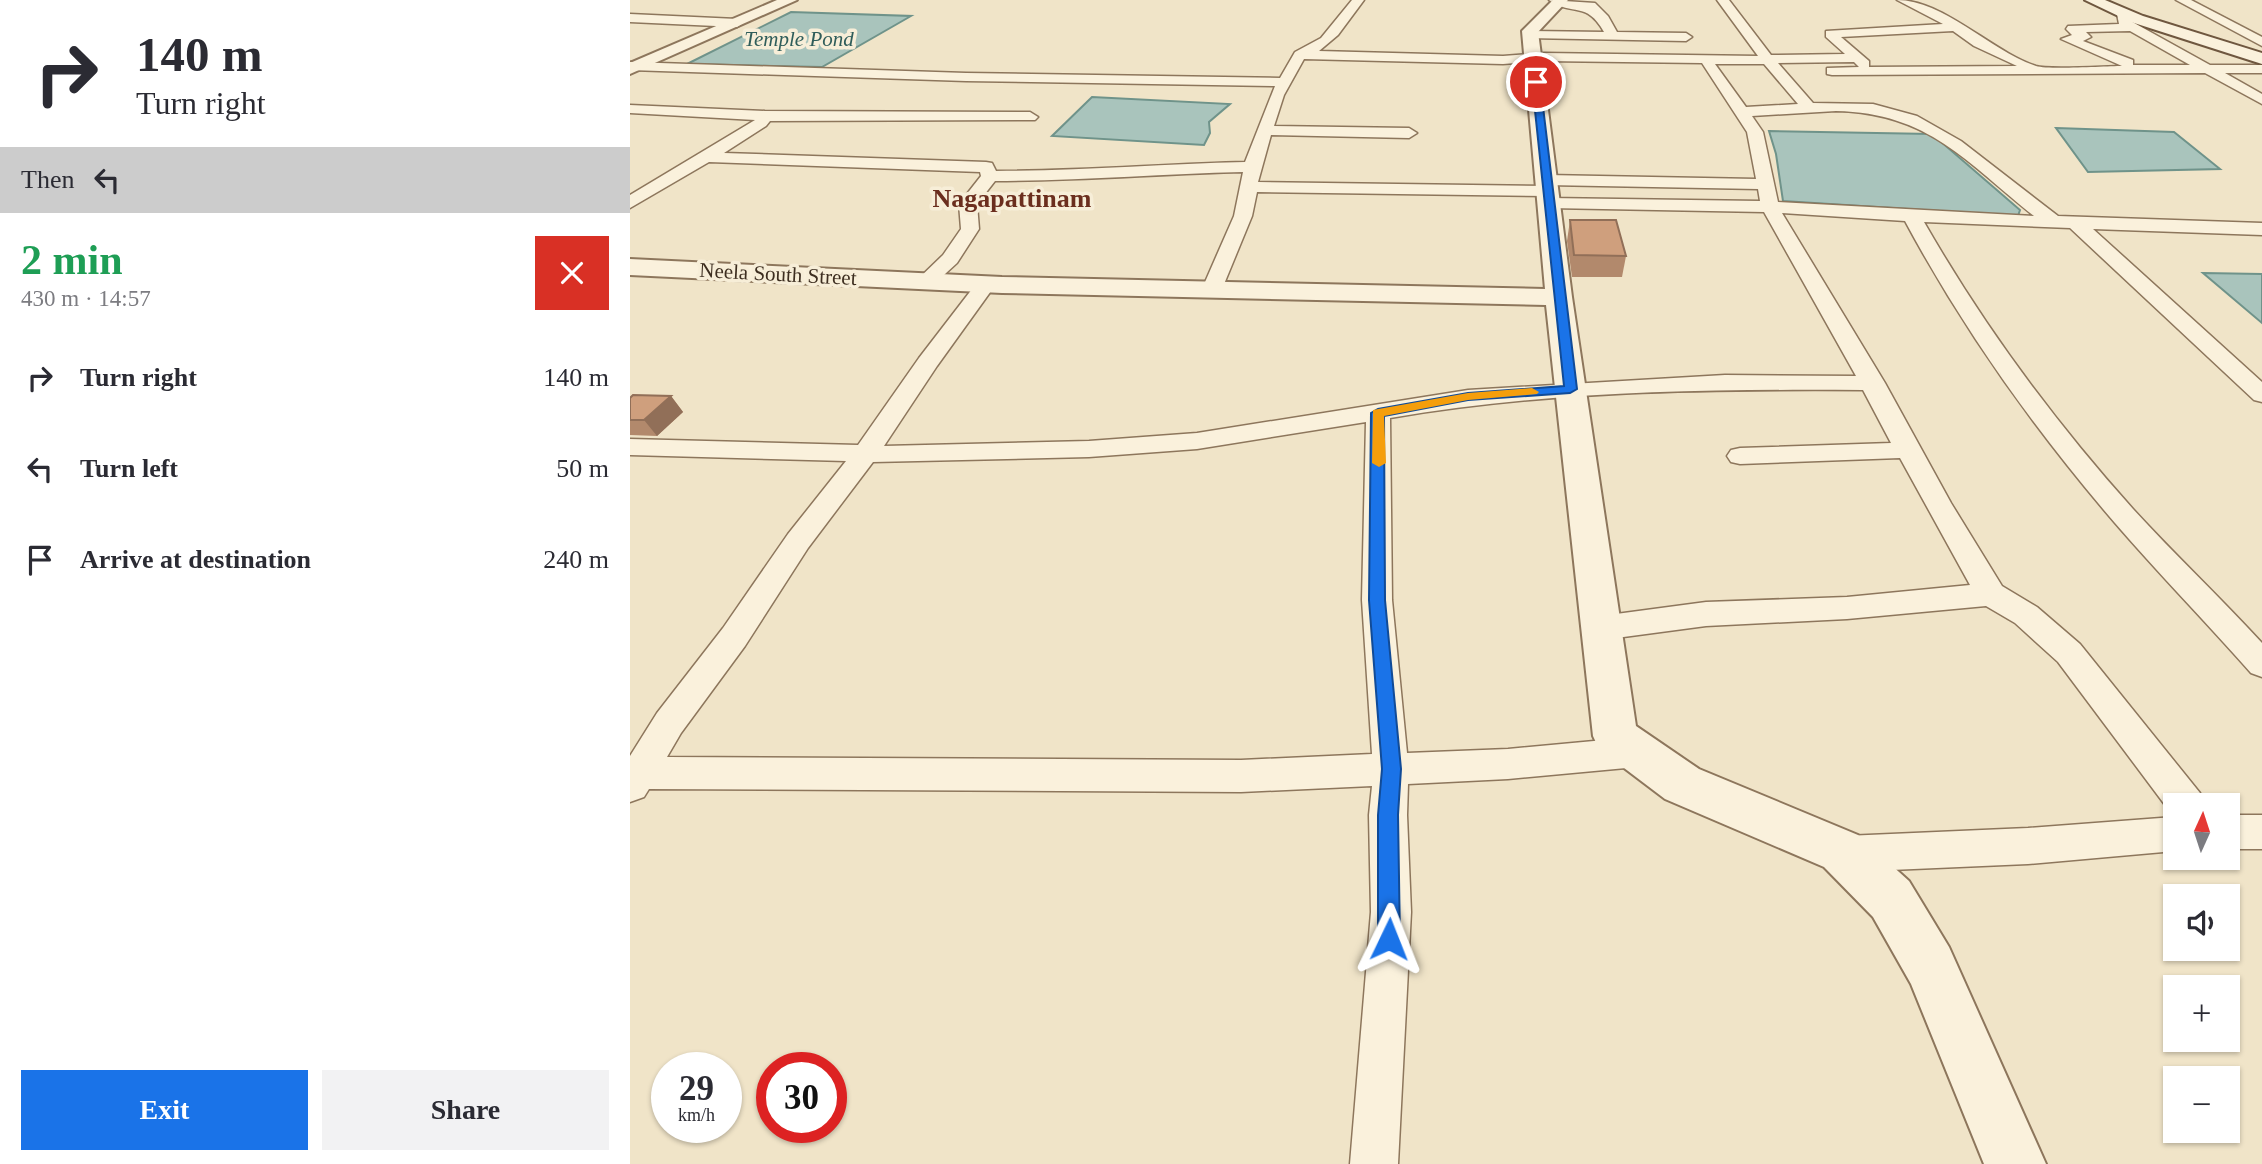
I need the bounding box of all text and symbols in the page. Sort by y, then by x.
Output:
text: 140 m [136,27,263,82]
water label: Temple Pond [744,27,854,51]
icon: right [21,28,112,119]
pin [1506,52,1566,112]
icon: arrive [1517,63,1555,101]
text: Turn right [136,85,266,121]
icon: left [88,161,126,199]
text: Then [21,165,74,194]
district label: Nagapattinam [933,184,1092,213]
button: close [535,236,609,310]
text: 2 min [21,237,123,283]
street label: Neela South Street [699,258,857,290]
text: 430 m · 14:57 [21,286,151,311]
icon: right [21,359,59,397]
text: Turn right [80,363,197,392]
text: 140 m [543,363,609,392]
icon: left [21,450,59,488]
text: Turn left [80,454,178,483]
text: 50 m [556,454,609,483]
icon: arrive [21,541,59,579]
text: Arrive at destination [80,545,311,574]
text: 240 m [543,545,609,574]
north arrow [2163,793,2240,870]
map controls [2163,793,2240,1143]
button: sound [2163,884,2240,961]
position arrow [1352,902,1426,976]
button: + [2163,975,2240,1052]
speed limit sign: 30 [756,1052,847,1143]
button: − [2163,1066,2240,1143]
text: 29 [679,1069,714,1108]
button: Exit [21,1070,308,1150]
button: Share [322,1070,609,1150]
text: km/h [678,1105,715,1125]

